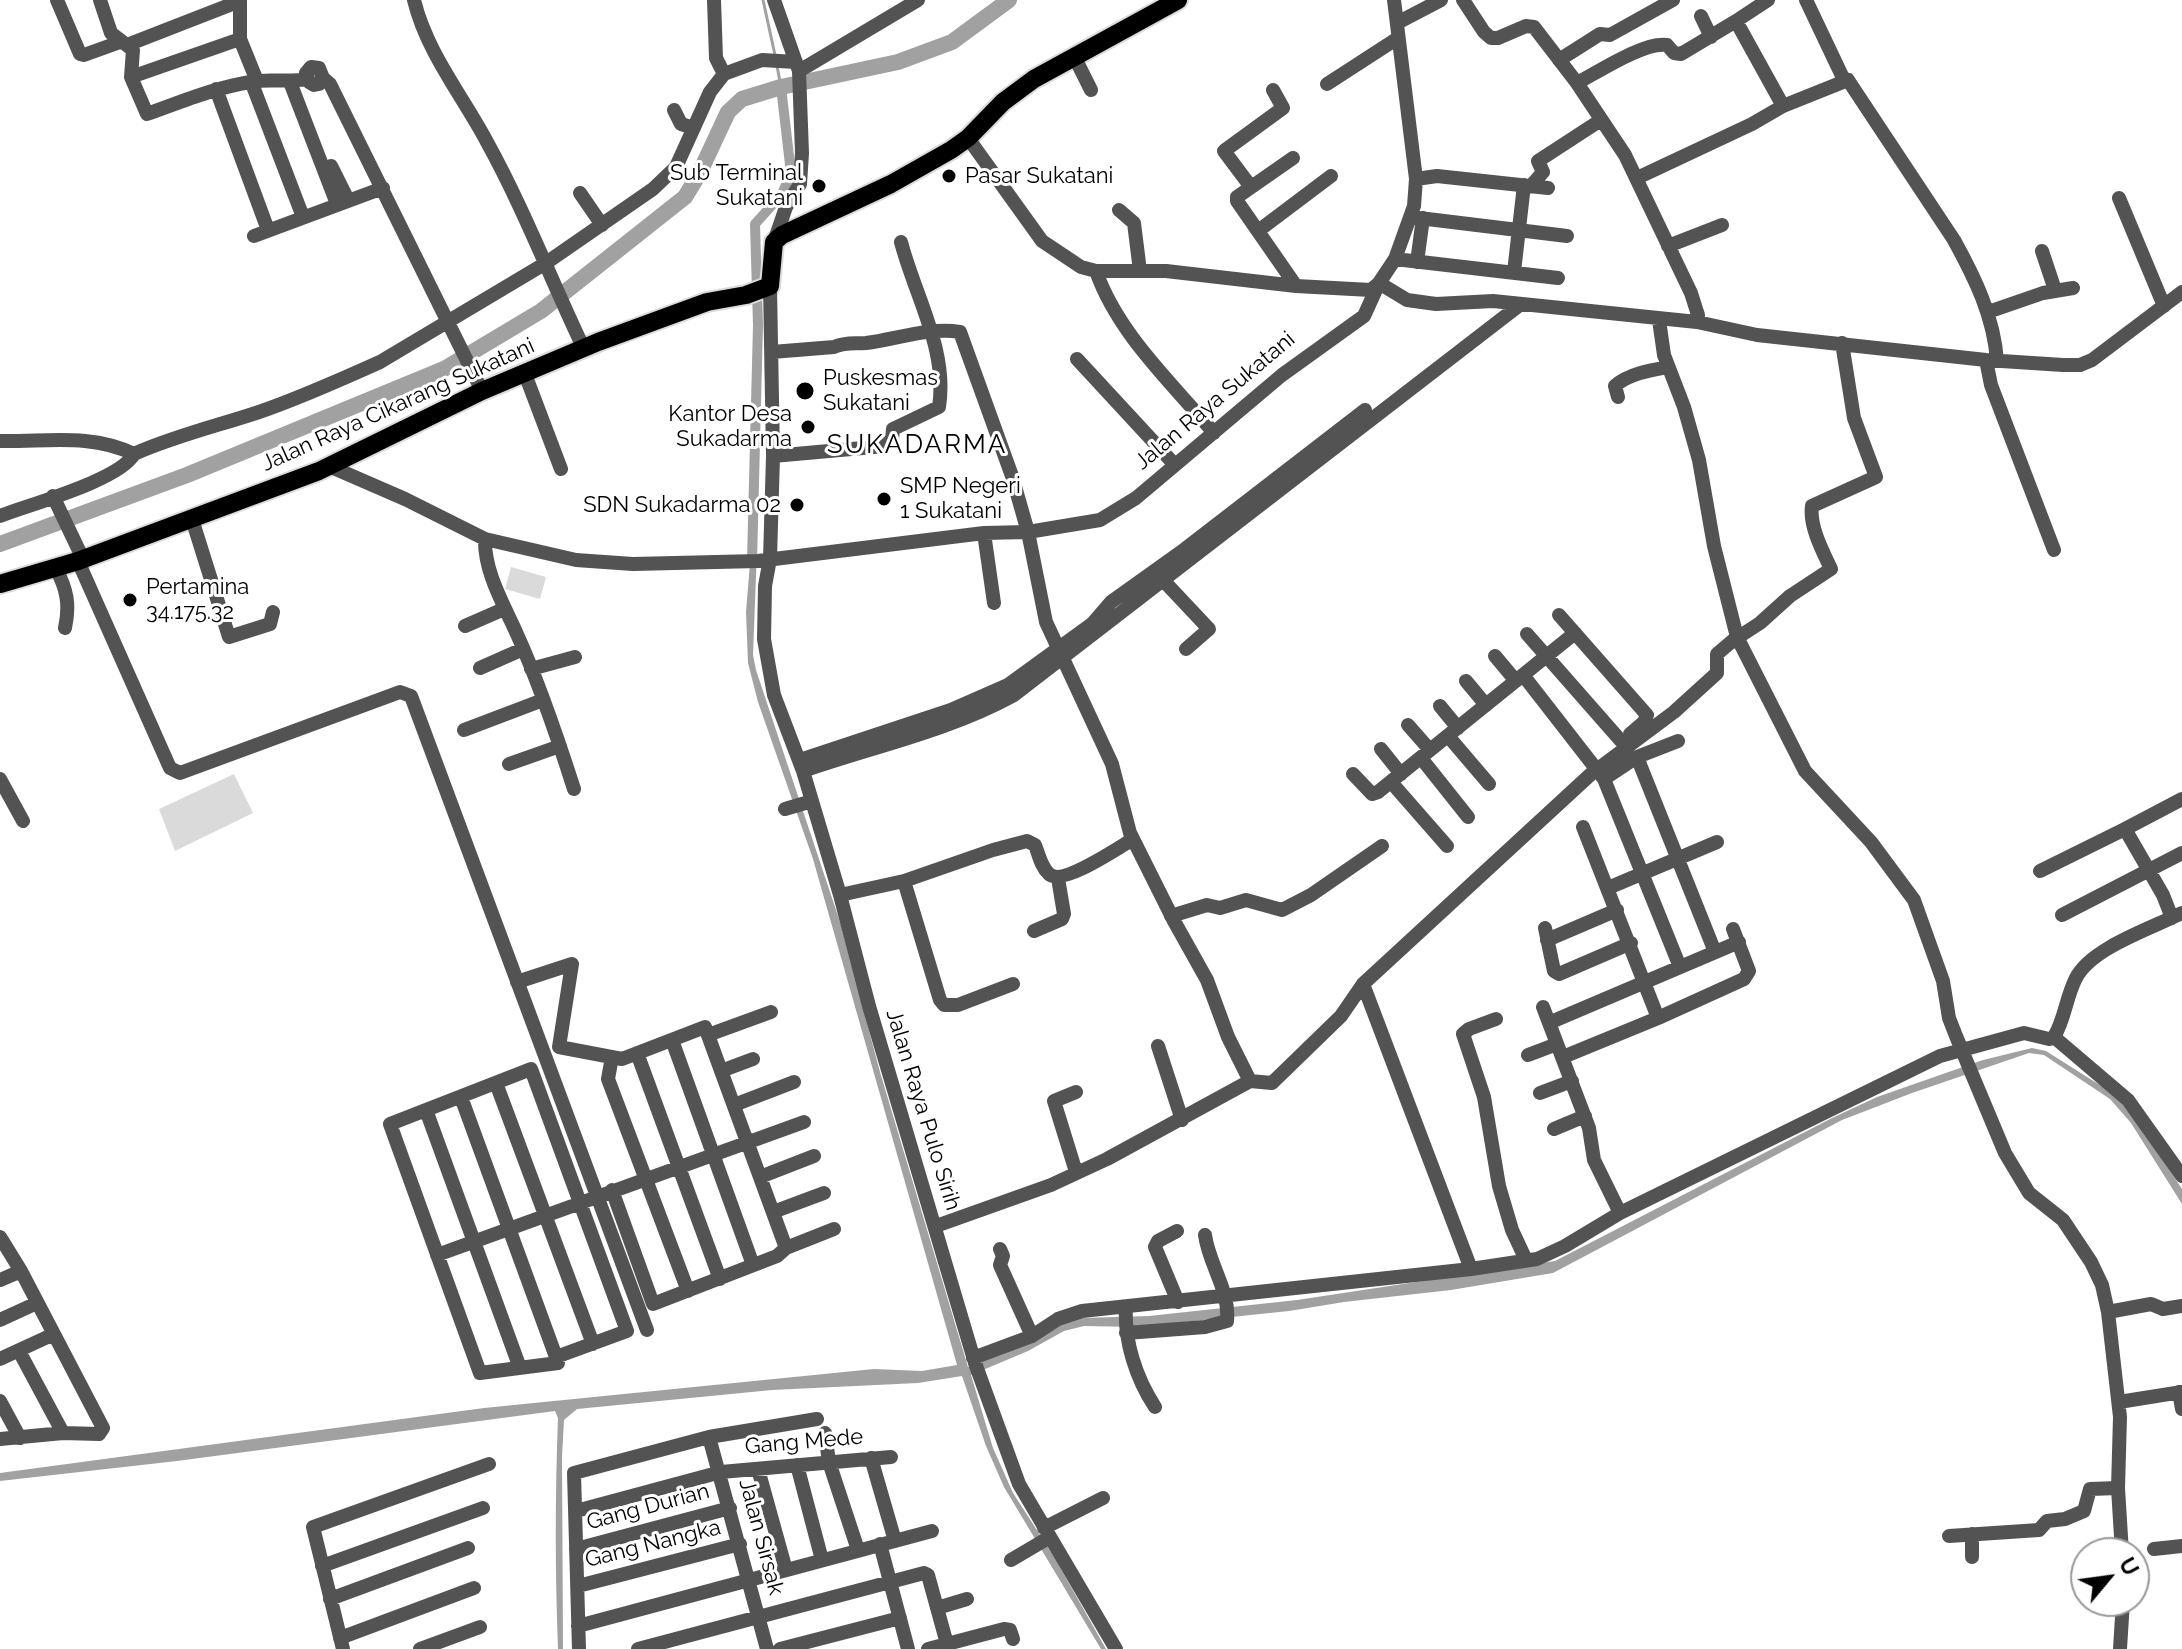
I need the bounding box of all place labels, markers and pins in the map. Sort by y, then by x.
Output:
place label: Sub Terminal Sukatani [670,160,803,212]
place label: Pasar Sukatani [965,163,1113,189]
marker: Pasar Sukatani [940,167,958,185]
marker: Sub Terminal Sukatani [810,177,828,195]
place label: Puskesmas Sukatani [823,365,938,416]
marker: Puskesmas Sukatani [794,380,816,402]
place label: Kantor Desa Sukadarma [668,401,792,452]
marker: Kantor Desa Sukadarma [799,418,817,436]
place label: SMP Negeri 1 Sukatani [900,473,1021,524]
marker: SMP Negeri 1 Sukatani [875,490,893,508]
place label: SDN Sukadarma 02 [583,492,781,518]
marker: SDN Sukadarma 02 [788,496,806,514]
place label: Pertamina 34.175.32 [146,574,249,626]
marker: Pertamina 34.175.32 [121,591,139,609]

